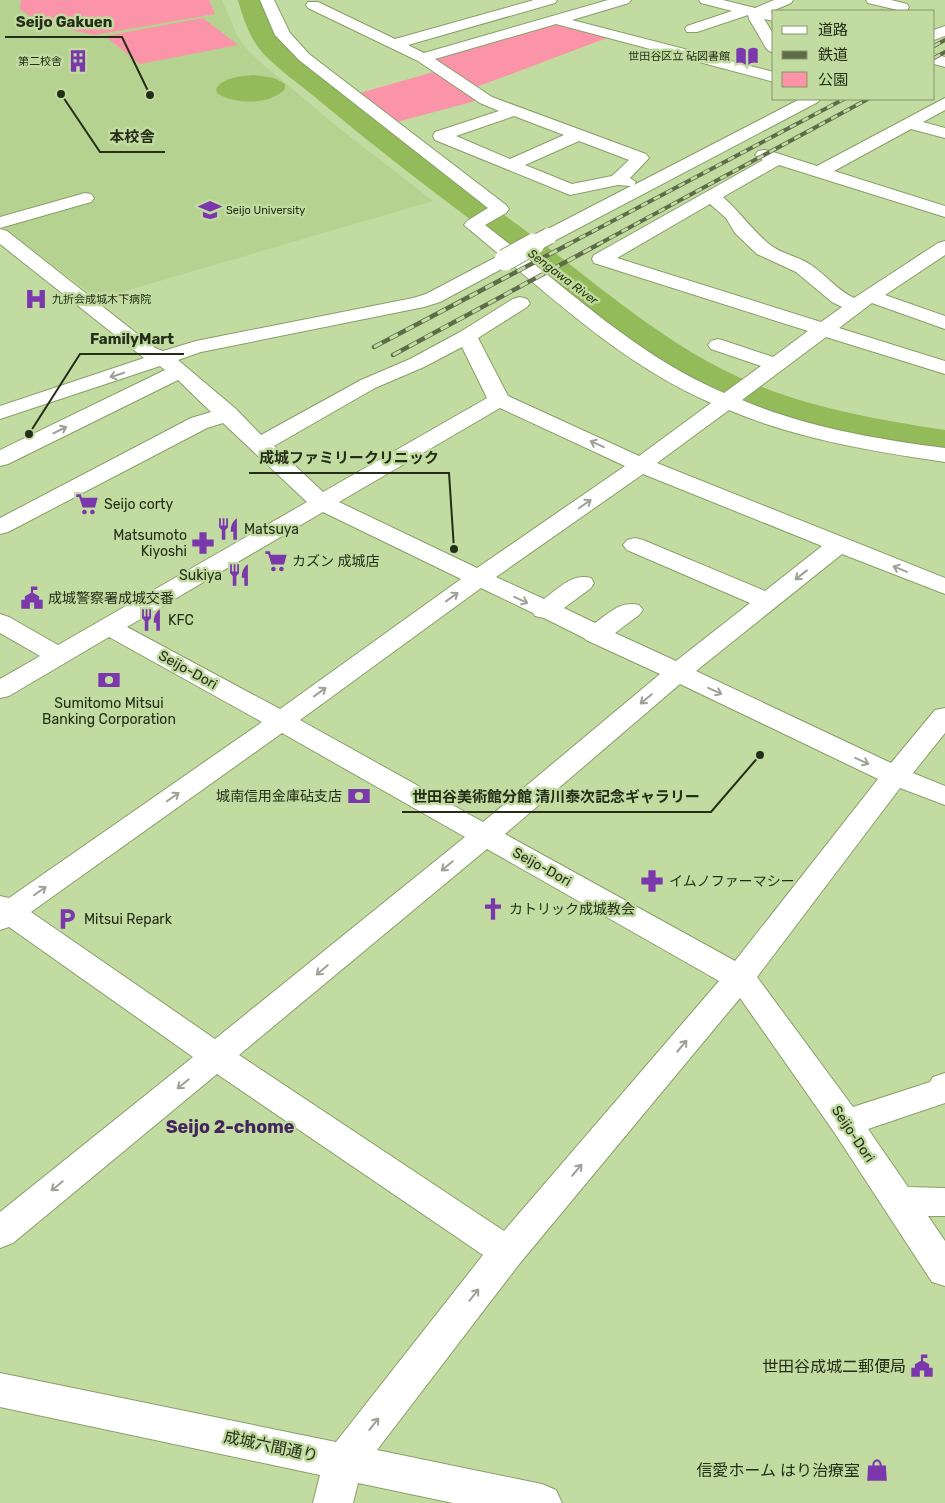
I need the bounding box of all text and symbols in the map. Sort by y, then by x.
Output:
callout: Seijo Gakuen [5,7,122,37]
legend [772,10,935,100]
text: Seijo Gakuen [16,13,112,31]
text: 道路 [818,21,848,39]
library icon: 世田谷区立 砧図書館 [734,43,760,69]
text: 鉄道 [818,46,848,64]
building icon: 第二校舎 [65,48,91,74]
place label: 世田谷区立 砧図書館 [628,50,730,63]
place label: 第二校舎 [18,55,62,68]
text: 公園 [818,71,848,89]
callout: 本校舎 [100,122,165,152]
text: 本校舎 [109,128,155,146]
school or university icon: Seijo University [197,197,223,223]
place label: Seijo University [226,204,305,217]
water label: Sengawa River [525,246,601,308]
hospital icon: 九折会成城木下病院 [23,286,49,312]
place label: 九折会成城木下病院 [52,293,151,306]
callout: FamilyMart [80,324,184,354]
text: FamilyMart [90,330,174,348]
one-way arrow [109,370,125,380]
one-way arrow [52,425,67,435]
one-way arrow [590,439,605,449]
callout: 成城ファミリークリニック [249,443,449,473]
text: 成城ファミリークリニック [259,449,439,467]
supermarket icon: Seijo corty [74,491,100,517]
place label: Seijo corty [104,496,174,513]
one-way arrow [578,498,592,509]
restaurant icon: Matsuya [215,516,241,542]
place label: Matsuya [244,521,299,538]
place label: Matsumoto Kiyoshi [113,527,187,560]
pharmacy icon: Matsumoto Kiyoshi [190,530,216,556]
supermarket icon: カズン 成城店 [263,548,289,574]
place label: カズン 成城店 [292,553,379,570]
restaurant icon: Sukiya [226,562,252,588]
one-way arrow [893,564,908,573]
place label: Sukiya [179,567,222,584]
one-way arrow [794,569,807,580]
public building icon: 成城警察署成城交番 [19,585,45,611]
place label: 成城警察署成城交番 [48,590,174,607]
one-way arrow [445,592,459,602]
one-way arrow [513,595,528,605]
restaurant icon: KFC [138,607,164,633]
place label: KFC [168,612,194,629]
street label: Seijo-Dori [156,647,220,693]
bank icon: Sumitomo Mitsui Banking Corporation [96,667,122,693]
one-way arrow [313,687,327,697]
one-way arrow [708,687,723,697]
one-way arrow [640,693,653,704]
place label: Sumitomo Mitsui Banking Corporation [42,695,176,728]
one-way arrow [854,756,869,766]
callout: 世田谷美術館分館 清川泰次記念ギャラリー [402,782,711,812]
bank icon: 城南信用金庫砧支店 [346,783,372,809]
place label: 城南信用金庫砧支店 [216,788,342,805]
text: 世田谷美術館分館 清川泰次記念ギャラリー [412,788,700,806]
one-way arrow [165,792,179,802]
street label: Seijo-Dori [510,844,574,890]
one-way arrow [441,860,454,872]
pharmacy icon: イムノファーマシー [639,868,665,894]
place label: イムノファーマシー [669,873,795,890]
one-way arrow [33,885,46,896]
church icon: カトリック成城教会 [480,896,506,922]
place label: カトリック成城教会 [509,901,635,918]
parking icon: Mitsui Repark [54,906,80,932]
place label: Mitsui Repark [84,911,173,928]
one-way arrow [316,964,329,975]
one-way arrow [676,1039,687,1052]
one-way arrow [177,1078,190,1089]
street label: Seijo-Dori [828,1102,878,1166]
district label: Seijo 2-chome [166,1116,295,1138]
one-way arrow [571,1164,582,1177]
one-way arrow [51,1181,64,1192]
one-way arrow [468,1289,479,1302]
public building icon: 世田谷成城二郵便局 [909,1353,935,1379]
place label: 世田谷成城二郵便局 [762,1357,906,1376]
one-way arrow [369,1418,380,1431]
street label: 成城六間通り [222,1427,320,1465]
shop icon: 信愛ホーム はり治療室 [864,1457,890,1483]
place label: 信愛ホーム はり治療室 [697,1461,860,1480]

